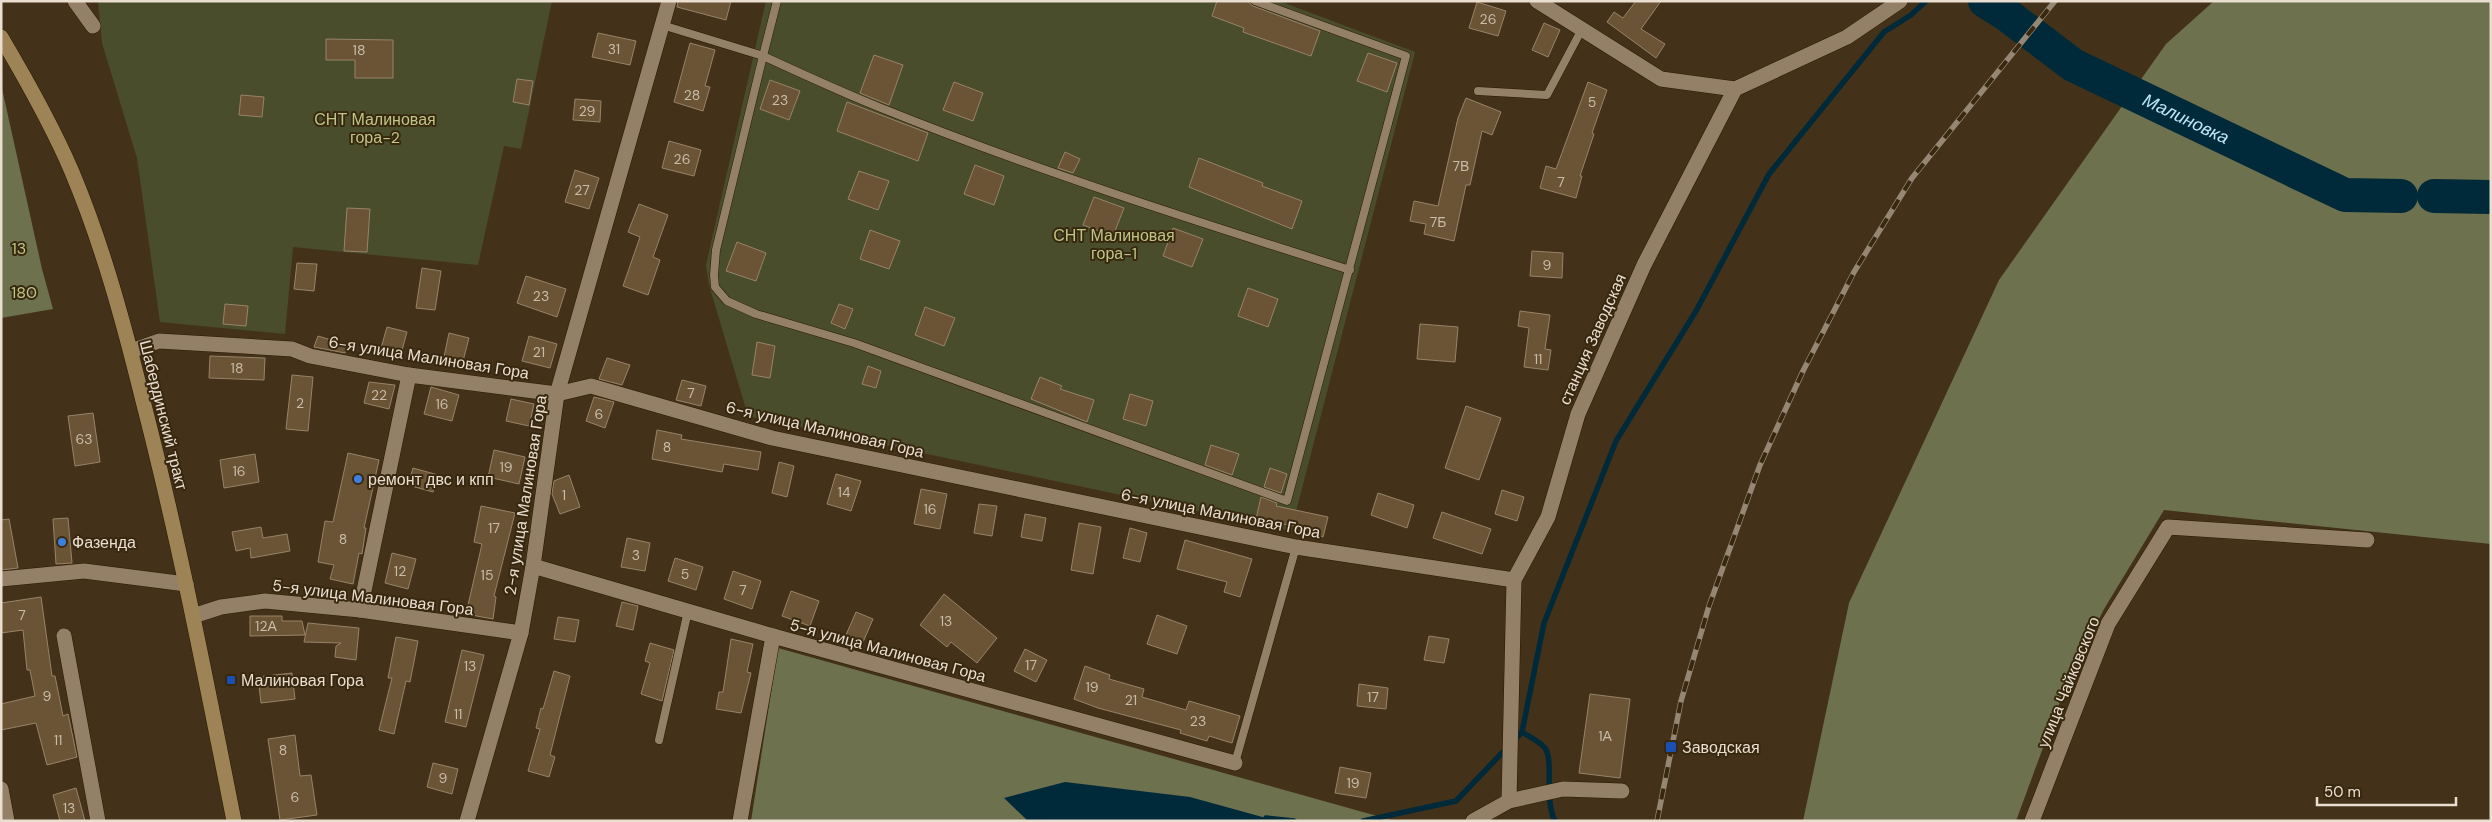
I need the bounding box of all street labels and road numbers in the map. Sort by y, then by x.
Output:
street label: станция Заводская [1554,270,1631,408]
street label: 6-я улица Малиновая Гора [327,331,531,384]
street label: Шабердинский тракт [135,338,192,493]
street label: 2-я улица Малиновая Гора [499,394,552,596]
street label: 6-я улица Малиновая Гора [724,396,926,463]
street label: 6-я улица Малиновая Гора [1119,484,1322,543]
street label: 5-я улица Малиновая Гора [271,575,475,620]
street label: улица Чайковского [2033,613,2104,751]
street label: 5-я улица Малиновая Гора [787,614,988,687]

